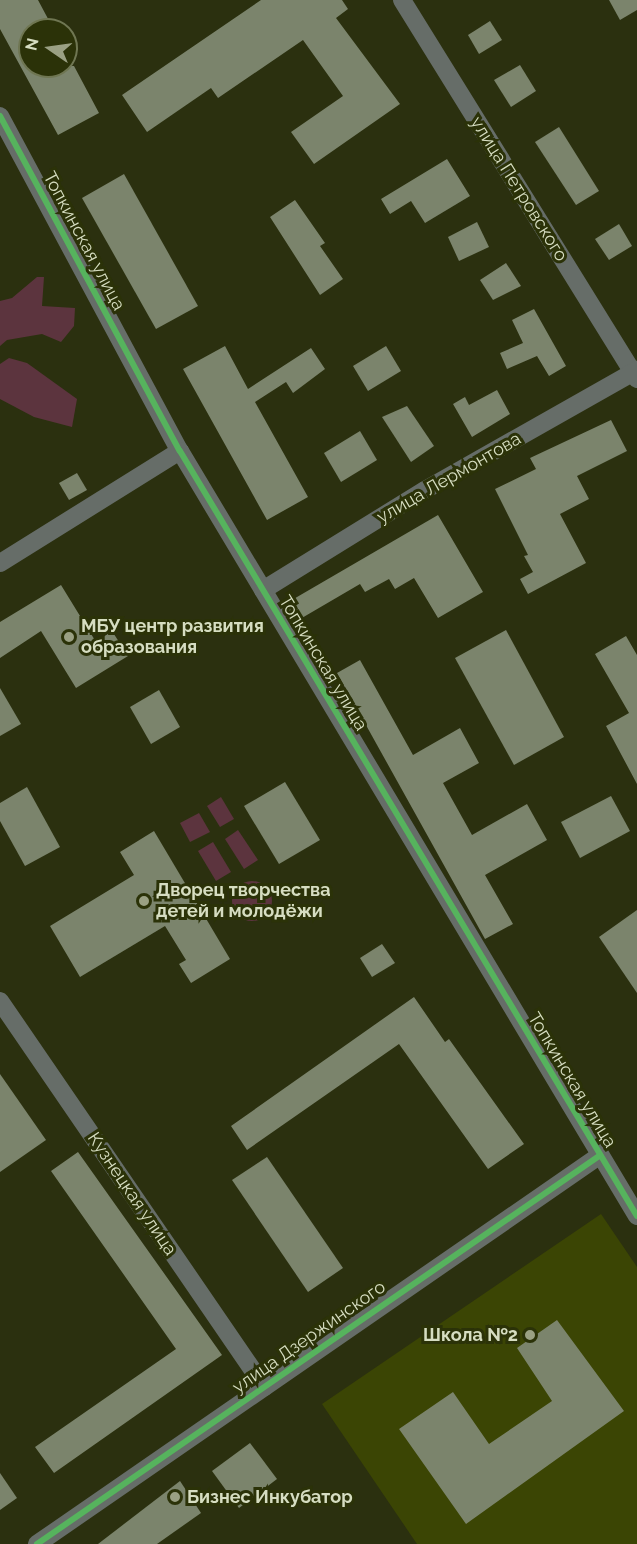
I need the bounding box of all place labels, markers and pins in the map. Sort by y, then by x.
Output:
place label: МБУ центр развития образования [81,616,264,658]
marker: МБУ центр развития образования [62,630,76,644]
place label: Дворец творчества детей и молодёжи [156,880,331,922]
marker: Дворец творчества детей и молодёжи [137,894,151,908]
place label: Школа №2 [423,1324,518,1346]
marker: Школа №2 [523,1328,537,1342]
place label: Бизнес Инкубатор [187,1486,353,1508]
marker: Бизнес Инкубатор [168,1490,182,1504]

